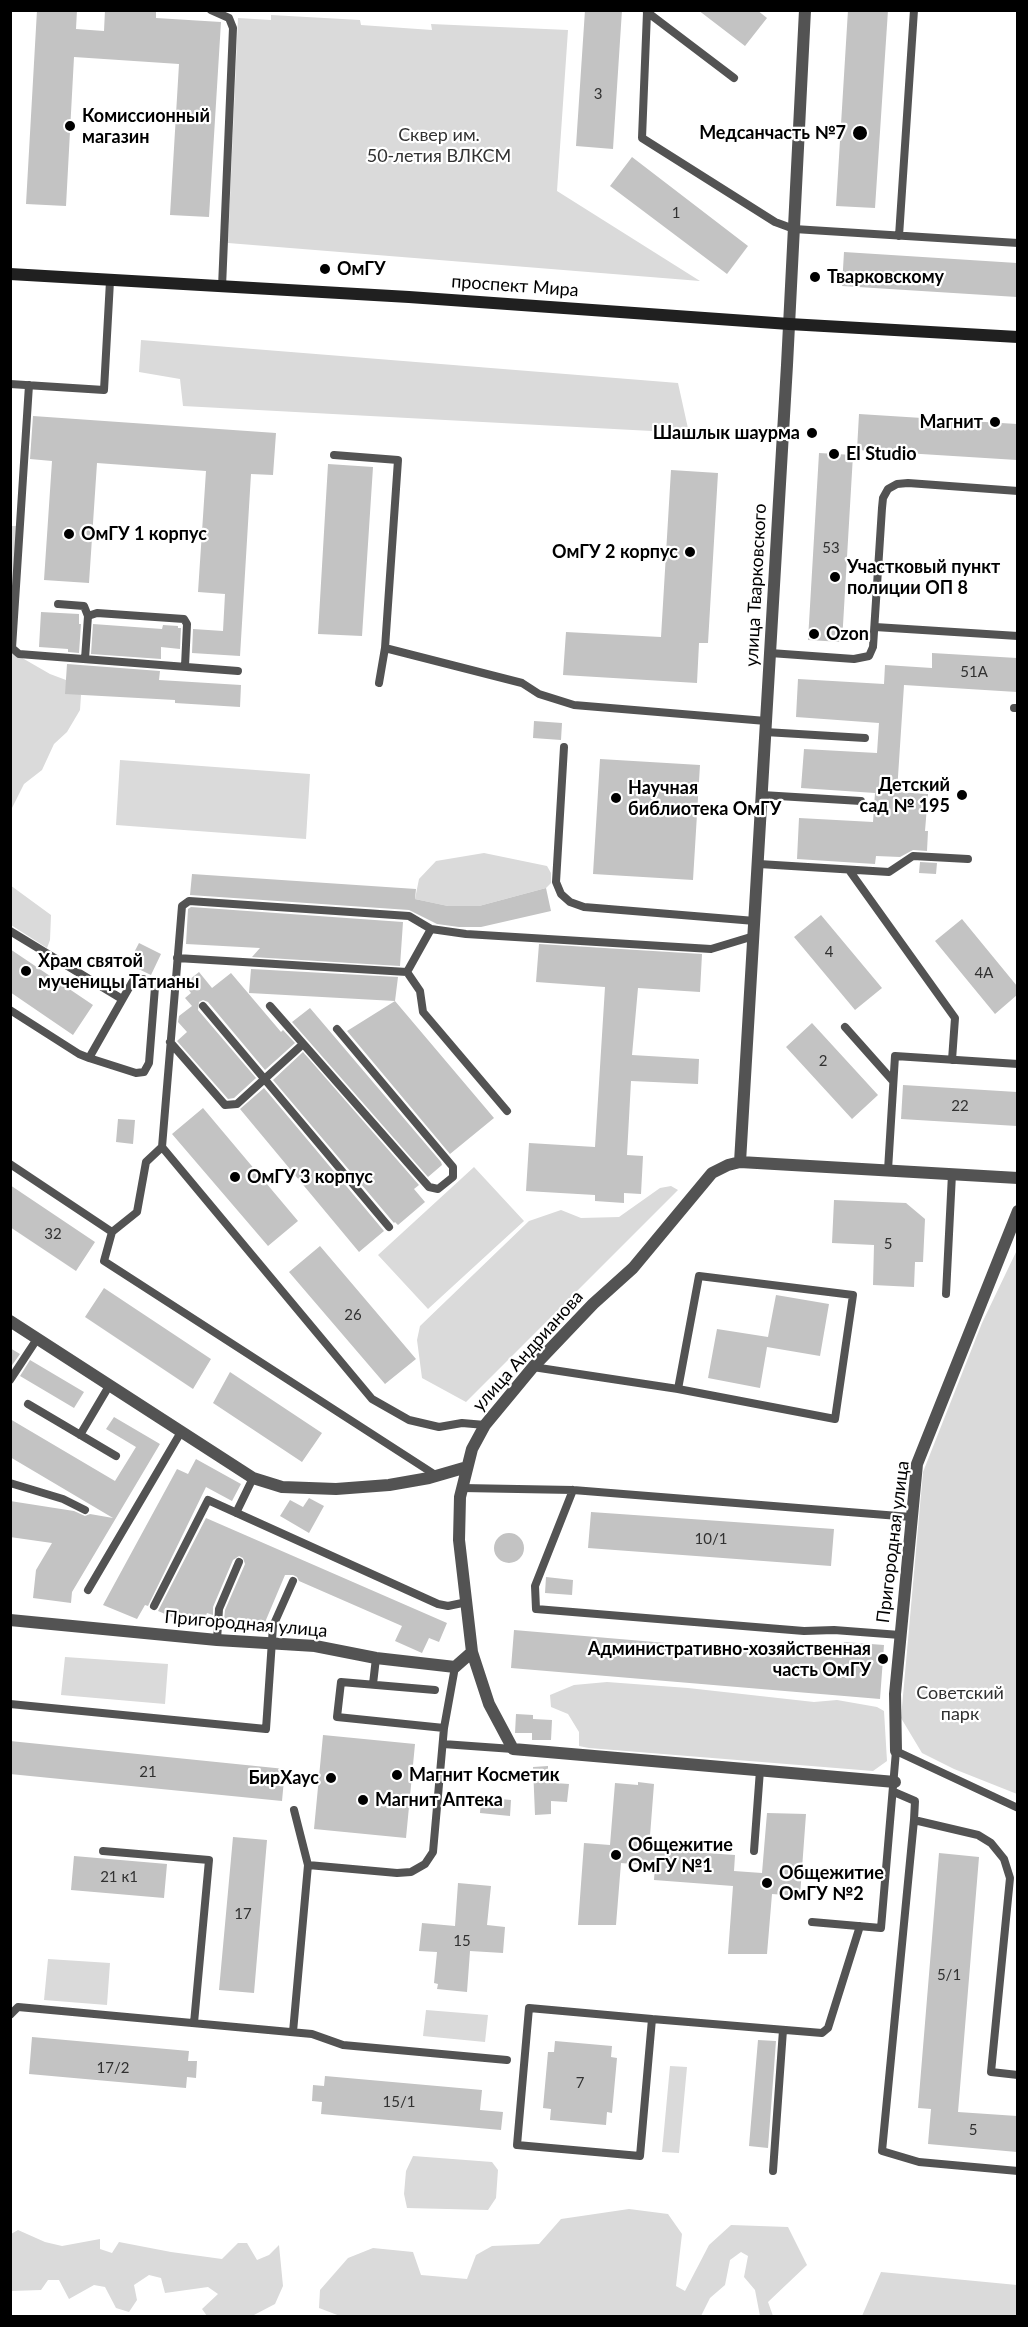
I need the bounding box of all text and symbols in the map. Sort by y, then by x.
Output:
house number: 3 [594,85,602,103]
place label: Комиссионный магазин [82,105,210,148]
marker: Комиссионный магазин [63,119,77,133]
place label: Медсанчасть №7 [699,122,846,144]
park label: Сквер им. 50-летия ВЛКСМ [367,124,511,166]
marker: Медсанчасть №7 [851,124,869,142]
house number: 1 [672,204,680,222]
place label: ОмГУ [337,258,386,280]
marker: ОмГУ [318,262,332,276]
place label: Тварковскому [827,266,944,288]
marker: Тварковскому [808,270,822,284]
street label: проспект Мира [451,271,579,301]
place label: Магнит [920,411,983,433]
marker: Магнит [988,415,1002,429]
place label: Шашлык шаурма [653,422,800,444]
marker: Шашлык шаурма [805,426,819,440]
place label: El Studio [846,443,917,465]
marker: El Studio [827,447,841,461]
street label: улица Тварковского [741,503,771,667]
place label: ОмГУ 1 корпус [81,523,207,545]
marker: ОмГУ 1 корпус [62,527,76,541]
house number: 53 [822,539,840,557]
place label: ОмГУ 2 корпус [552,541,678,563]
marker: ОмГУ 2 корпус [683,545,697,559]
place label: Участковый пункт полиции ОП 8 [847,556,1000,598]
marker: Участковый пункт полиции ОП 8 [828,570,842,584]
place label: Ozon [826,623,869,645]
marker: Ozon [807,627,821,641]
house number: 51А [960,663,988,681]
place label: Детский сад № 195 [860,774,950,816]
place label: Научная библиотека ОмГУ [628,777,781,820]
marker: Детский сад № 195 [955,788,969,802]
marker: Научная библиотека ОмГУ [609,791,623,805]
house number: 4 [825,943,833,961]
place label: Храм святой мученицы Татианы [38,950,199,992]
marker: Храм святой мученицы Татианы [19,964,33,978]
house number: 4А [975,964,993,982]
house number: 2 [819,1052,827,1070]
house number: 22 [951,1097,969,1115]
place label: ОмГУ 3 корпус [247,1166,373,1188]
marker: ОмГУ 3 корпус [228,1170,242,1184]
house number: 32 [44,1225,62,1243]
house number: 5 [884,1235,892,1253]
street label: улица Андрианова [468,1286,588,1416]
house number: 26 [344,1306,362,1324]
street label: Пригородная улица [872,1460,914,1624]
house number: 10/1 [695,1530,727,1548]
street label: Пригородная улица [164,1606,328,1642]
place label: Административно-хозяйственная часть ОмГУ [588,1638,871,1680]
marker: Административно-хозяйственная часть ОмГУ [876,1652,890,1666]
park label: Советский парк [916,1682,1004,1724]
house number: 21 [139,1763,157,1781]
place label: Магнит Косметик [409,1764,560,1786]
place label: БирХаус [248,1767,319,1789]
marker: Магнит Косметик [390,1768,404,1782]
marker: БирХаус [324,1771,338,1785]
place label: Магнит Аптека [375,1789,503,1811]
marker: Магнит Аптека [356,1793,370,1807]
place label: Общежитие ОмГУ №1 [628,1834,733,1876]
marker: Общежитие ОмГУ №1 [609,1848,623,1862]
place label: Общежитие ОмГУ №2 [779,1862,884,1904]
house number: 21 к1 [100,1868,138,1886]
marker: Общежитие ОмГУ №2 [760,1876,774,1890]
house number: 17 [234,1905,252,1923]
house number: 15 [453,1932,471,1950]
house number: 5/1 [937,1966,961,1984]
house number: 17/2 [97,2059,129,2077]
house number: 7 [576,2074,584,2092]
house number: 15/1 [383,2093,415,2111]
house number: 5 [969,2121,977,2139]

